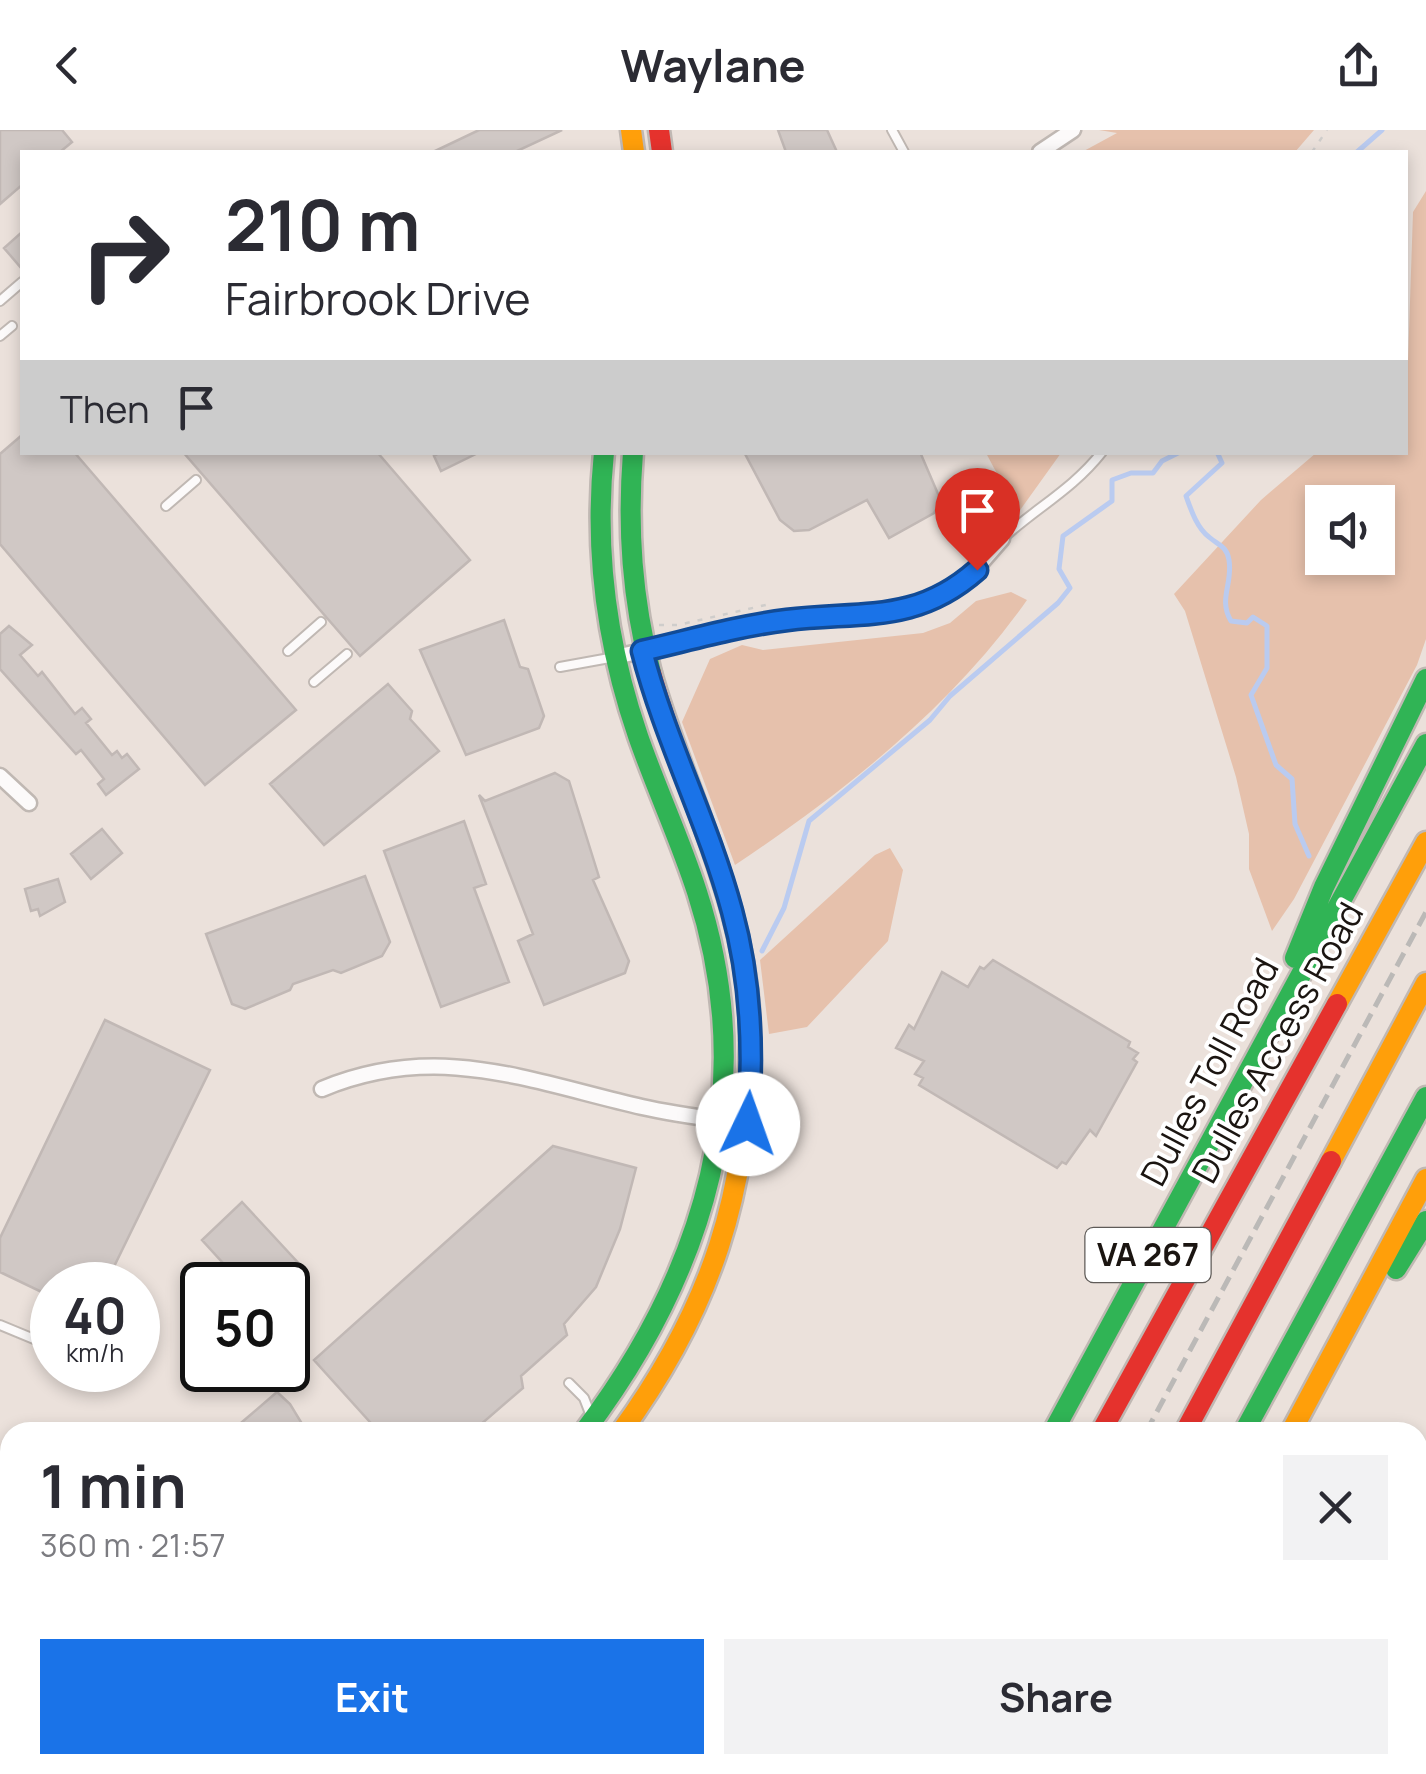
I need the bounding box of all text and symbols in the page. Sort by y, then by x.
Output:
text: Waylane [620,34,806,96]
icon: back [40,38,95,93]
icon: share [1331,38,1386,93]
text: 210 m [225,176,420,272]
icon: right [60,190,190,320]
text: Fairbrook Drive [225,267,531,329]
icon: arrive [169,380,224,435]
text: Then [60,382,149,434]
pin [935,468,1020,571]
icon: arrive [950,483,1005,538]
map controls [1305,485,1395,575]
button: sound [1305,485,1395,575]
street label: Dulles Access Road [1180,894,1374,1191]
street label: Dulles Toll Road [1129,949,1289,1194]
position arrow [696,1072,800,1176]
road number: VA 267 [1086,1228,1210,1282]
speed limit sign: 50 [180,1262,310,1392]
text: 40 [63,1281,127,1349]
text: km/h [66,1335,124,1370]
text: 1 min [40,1444,187,1526]
button: close [1283,1455,1388,1560]
text: 360 m · 21:57 [40,1523,226,1567]
button: Exit [40,1639,704,1754]
button: Share [724,1639,1388,1754]

